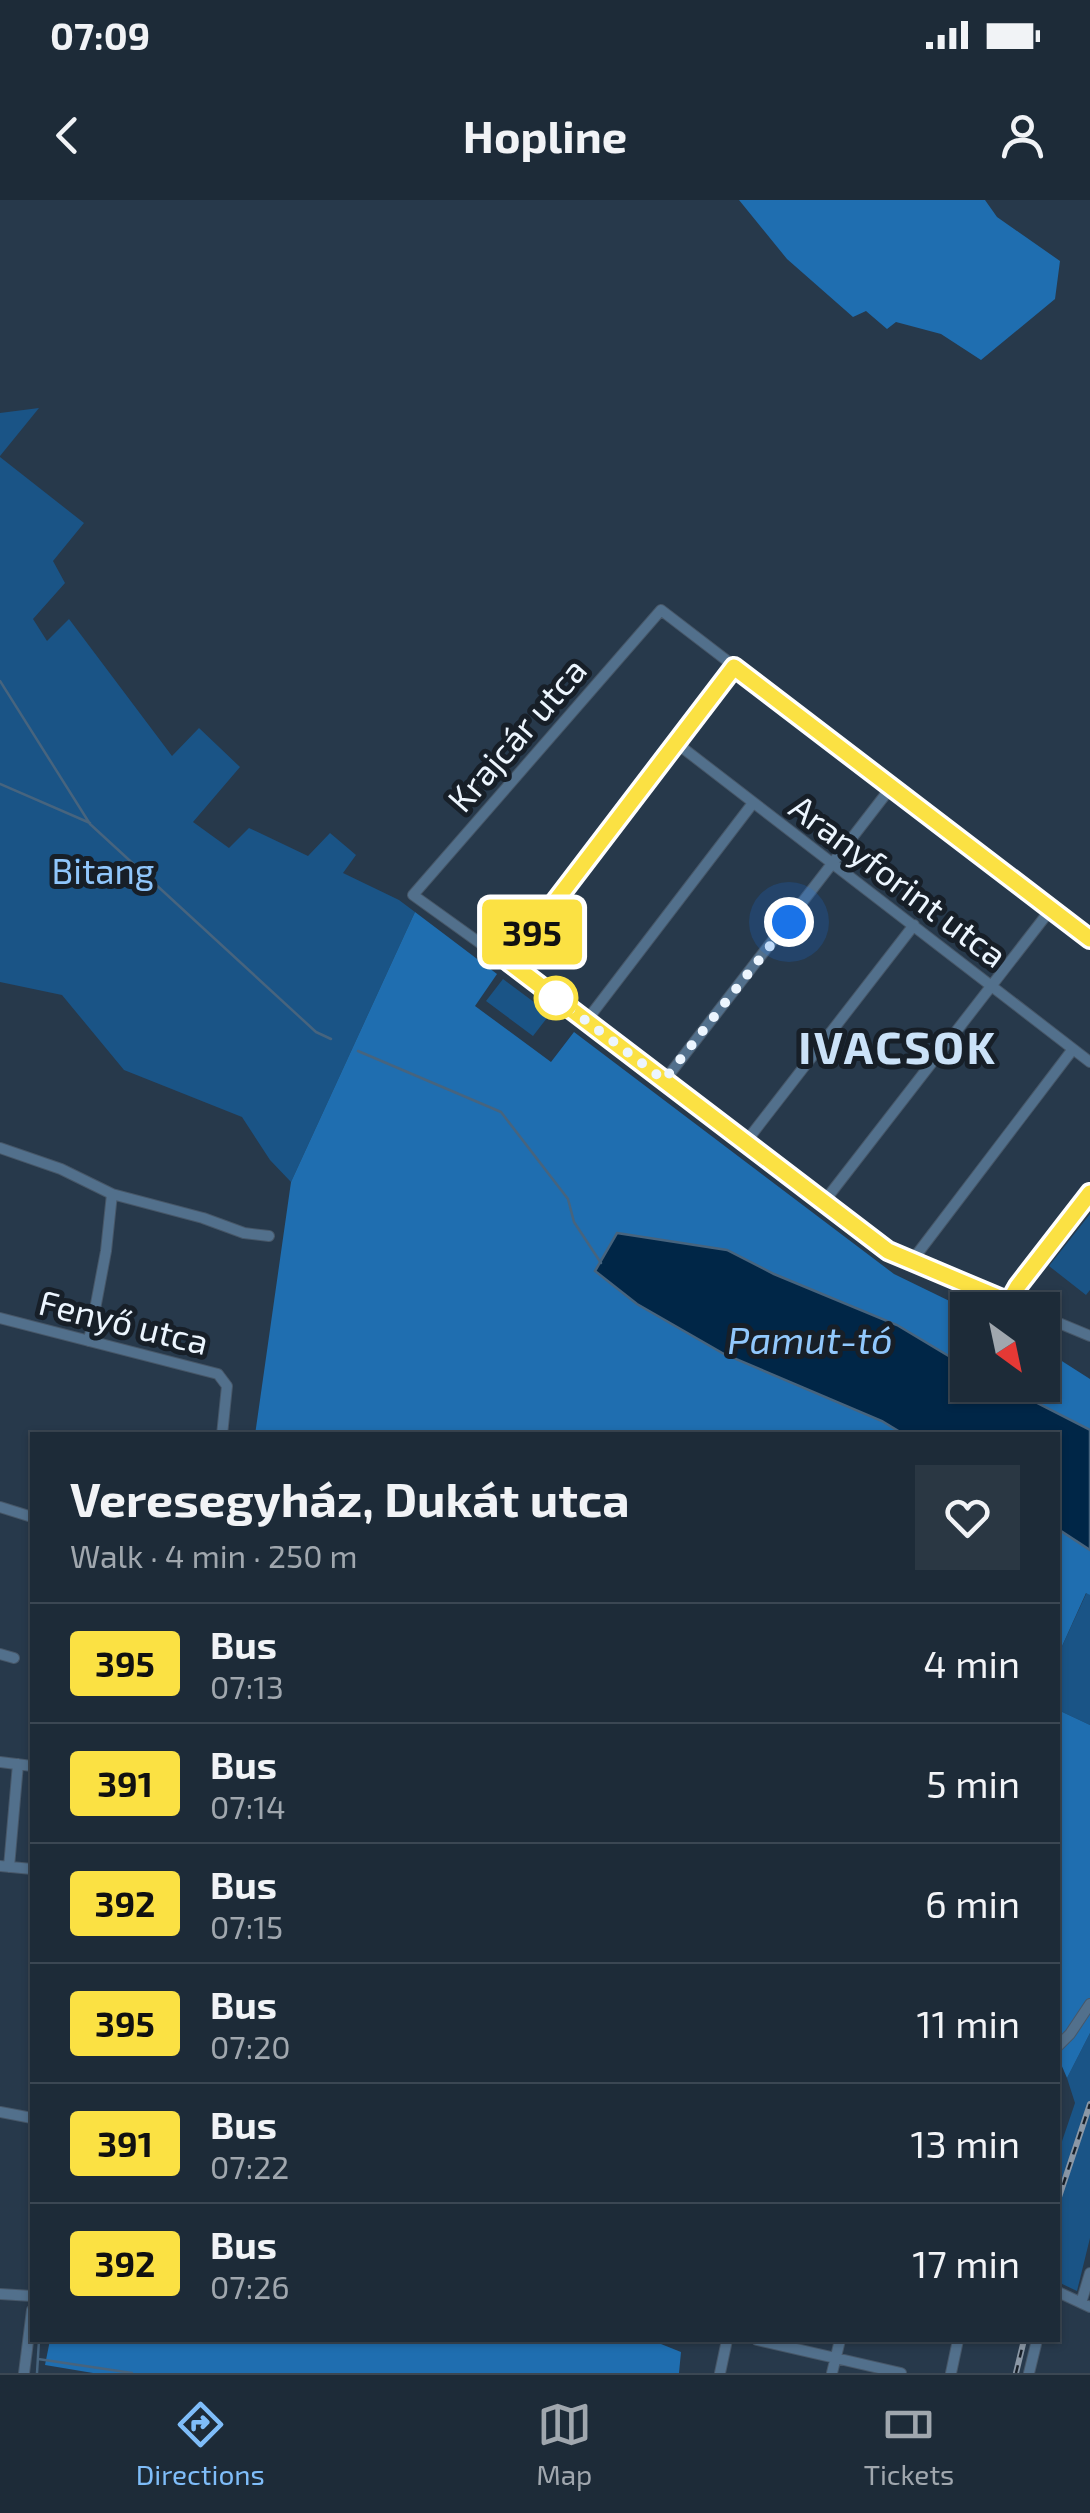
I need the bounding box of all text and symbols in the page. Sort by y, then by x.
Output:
text: 07:09 [50,12,150,58]
icon: back [40,108,95,163]
text: Hopline [463,108,627,162]
icon: person [995,108,1050,163]
street label: Krajcár utca [438,649,594,819]
street label: Aranyforint utca [782,785,1016,975]
park label: Bitang [52,849,154,891]
your location [764,897,814,947]
line badge: 395 [474,900,590,964]
text: 395 [502,911,562,953]
unlabelled marker [535,977,577,1019]
district label: IVACSOK [798,1019,998,1073]
street label: Fenyő utca [35,1280,213,1362]
north arrow [950,1292,1060,1402]
map controls [950,1292,1060,1402]
water label: Pamut-tó [727,1316,893,1362]
button: heart [915,1465,1020,1570]
text: Veresegyház, Dukát utca [70,1469,630,1527]
text: Walk · 4 min · 250 m [70,1536,358,1574]
text: Bus [210,1621,277,1667]
text: 4 min [923,1640,1020,1686]
text: 395 [95,1642,155,1684]
text: 07:13 [210,1667,284,1705]
text: Bus [210,1741,277,1787]
text: 5 min [926,1760,1020,1806]
text: 391 [97,1762,153,1804]
text: 07:14 [210,1787,286,1825]
text: Bus [210,1861,277,1907]
text: 6 min [925,1880,1020,1926]
text: 392 [95,1882,155,1924]
text: 07:15 [210,1907,283,1945]
text: Bus [210,1981,277,2027]
text: 11 min [916,2000,1020,2046]
text: 395 [95,2002,155,2044]
text: 07:20 [210,2027,291,2065]
text: Bus [210,2101,277,2147]
text: 13 min [910,2120,1020,2166]
text: 391 [97,2122,153,2164]
text: 07:22 [210,2147,289,2185]
text: Bus [210,2221,277,2267]
text: 17 min [912,2240,1020,2286]
text: 392 [95,2242,155,2284]
text: 07:26 [210,2267,290,2305]
tab: Directions [136,2397,265,2491]
tab: Map [536,2397,592,2491]
tab: Tickets [864,2397,954,2491]

